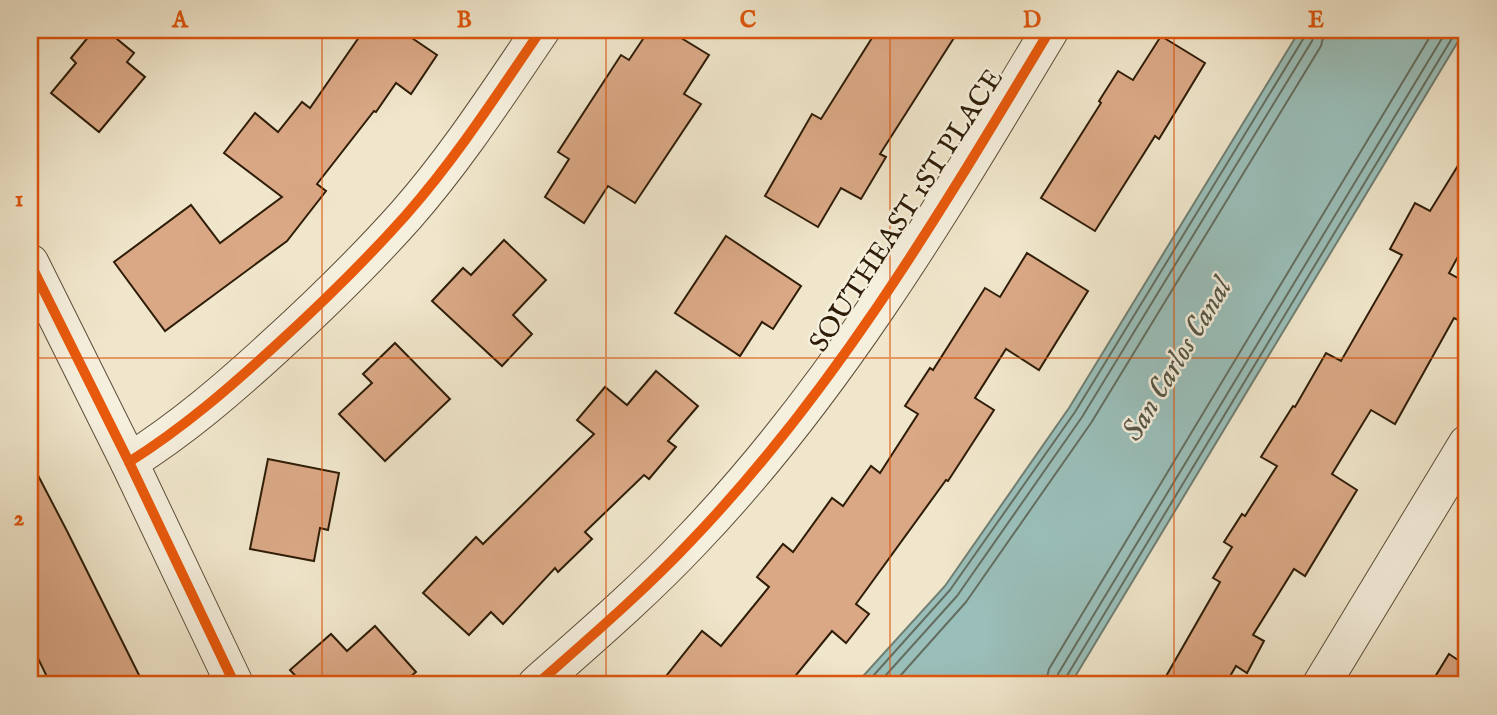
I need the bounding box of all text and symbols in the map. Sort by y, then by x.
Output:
text: A [171,6,189,35]
text: B [456,6,472,35]
text: C [740,6,757,35]
text: D [1023,6,1041,35]
text: E [1308,6,1324,35]
street label: SOUTHEAST 1ST PLACE [802,63,1012,359]
text: 1 [15,185,23,214]
water label: San Carlos Canal [1115,269,1243,448]
text: 2 [14,504,25,533]

